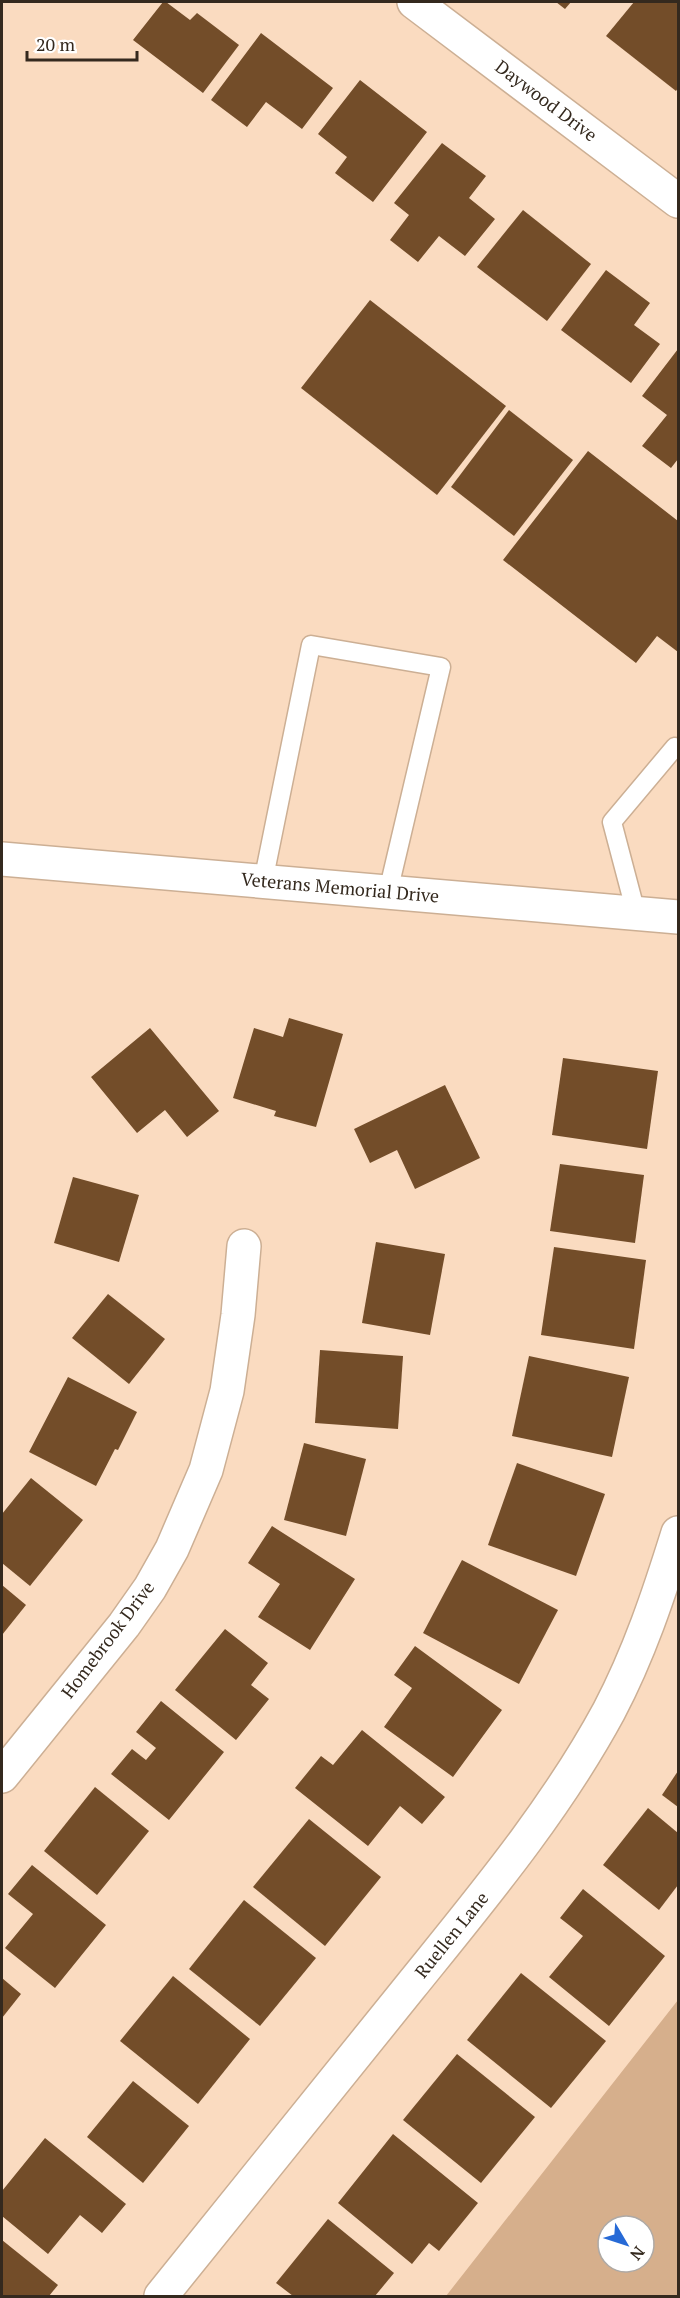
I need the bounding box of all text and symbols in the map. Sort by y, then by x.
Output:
scale bar [27,24,136,62]
text: 20 m [36,32,76,56]
street label: Daywood Drive [491,54,602,146]
street label: Veterans Memorial Drive [240,866,440,908]
street label: Homebrook Drive [55,1576,159,1703]
street label: Ruellen Lane [409,1886,493,1983]
north arrow [596,2214,656,2274]
text: N [625,2242,650,2265]

